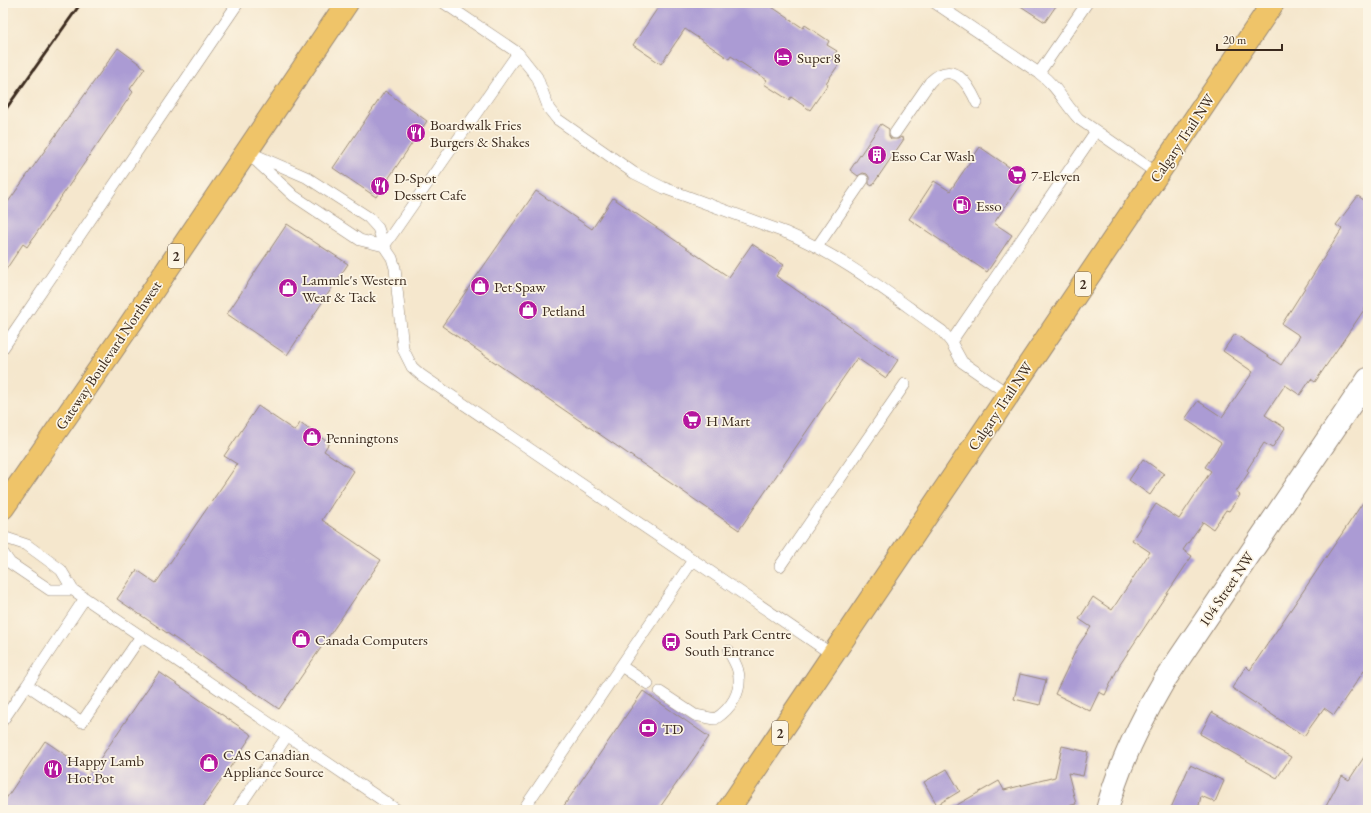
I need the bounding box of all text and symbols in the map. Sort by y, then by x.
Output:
scale bar [1217,26,1282,52]
text: 20 m [1223,32,1247,48]
hotel icon: Super 8 [772,46,794,68]
place label: Super 8 [797,48,841,67]
street label: Calgary Trail NW [1145,90,1219,186]
place label: Boardwalk Fries Burgers & Shakes [430,115,530,151]
restaurant icon: Boardwalk Fries Burgers & Shakes [405,122,427,144]
building icon: Esso Car Wash [866,144,888,166]
place label: Esso Car Wash [891,146,975,165]
supermarket icon: 7-Eleven [1006,164,1028,186]
place label: 7-Eleven [1031,166,1080,185]
place label: D-Spot Dessert Cafe [394,168,466,204]
restaurant icon: D-Spot Dessert Cafe [369,175,391,197]
fuel station icon: Esso [951,194,973,216]
place label: Esso [976,196,1002,215]
road number: 2 [168,244,184,268]
place label: Lammle's Western Wear & Tack [302,270,407,306]
road number: 2 [1075,272,1091,296]
shop icon: Pet Spaw [469,275,491,297]
street label: Gateway Boulevard Northwest [51,276,165,433]
shop icon: Lammle's Western Wear & Tack [277,277,299,299]
place label: Pet Spaw [494,277,546,296]
shop icon: Petland [517,299,539,321]
place label: Petland [542,301,586,320]
street label: Calgary Trail NW [963,358,1037,454]
supermarket icon: H Mart [681,409,703,431]
place label: H Mart [706,411,750,430]
shop icon: Penningtons [301,426,323,448]
place label: Penningtons [326,428,398,447]
street label: 104 Street NW [1194,548,1258,630]
place label: South Park Centre South Entrance [685,624,791,660]
shop icon: Canada Computers [290,628,312,650]
place label: Canada Computers [315,630,428,649]
bus stop icon: South Park Centre South Entrance [660,631,682,653]
bank icon: TD [637,717,659,739]
place label: TD [662,719,683,738]
road number: 2 [772,721,788,745]
place label: CAS Canadian Appliance Source [222,745,324,781]
place label: Happy Lamb Hot Pot [67,751,144,787]
shop icon: CAS Canadian Appliance Source [198,752,220,774]
restaurant icon: Happy Lamb Hot Pot [42,758,64,780]

